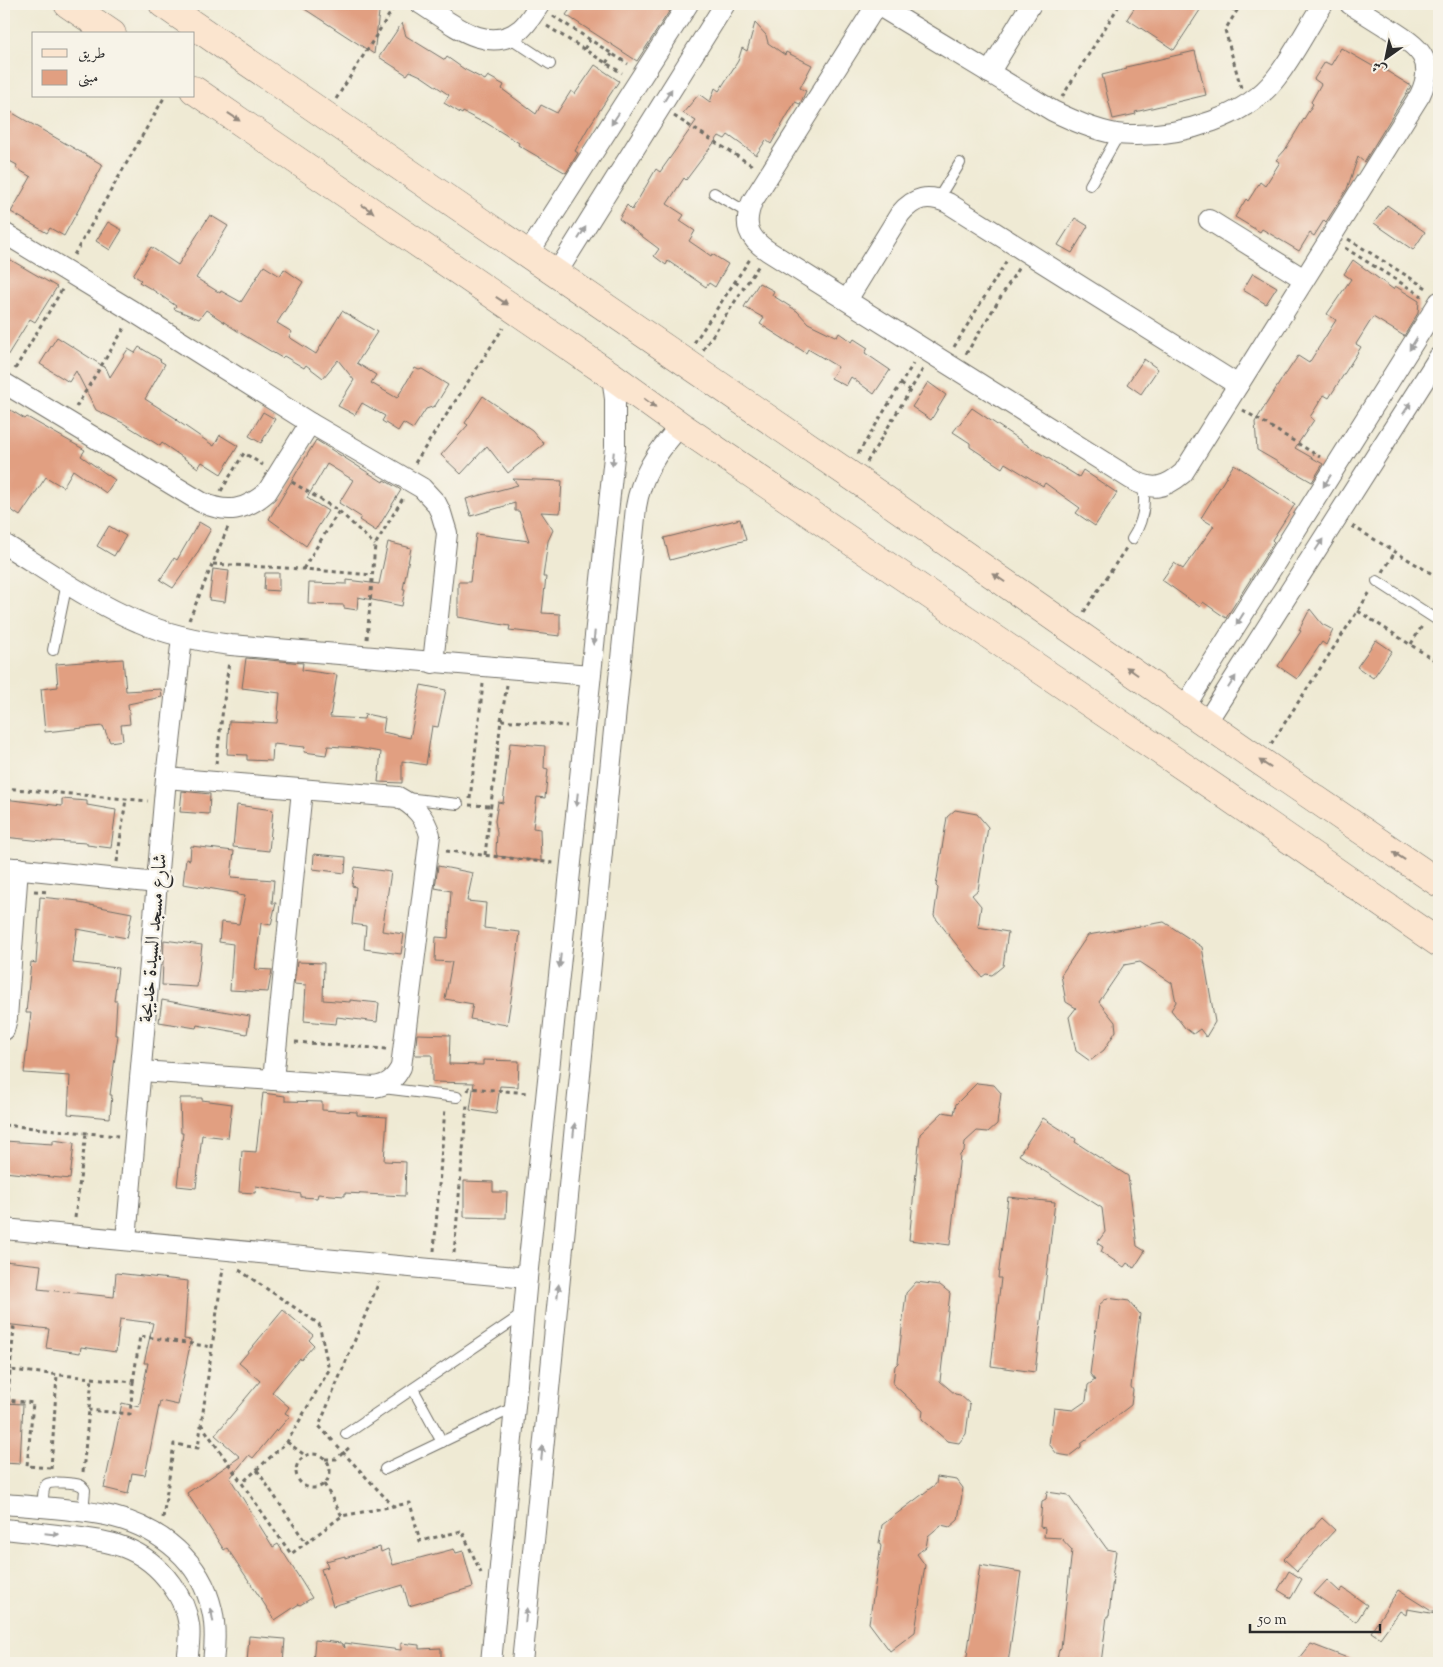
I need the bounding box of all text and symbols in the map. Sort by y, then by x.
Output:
legend [32,32,195,98]
north arrow [1360,32,1410,82]
text: طريق [78,44,105,65]
text: ش [1369,55,1391,79]
text: مبنى [78,68,98,89]
one-way arrow [664,88,673,101]
one-way arrow [227,112,241,122]
one-way arrow [610,112,619,125]
one-way arrow [361,204,375,214]
one-way arrow [577,226,587,239]
one-way arrow [495,296,509,306]
one-way arrow [1409,337,1418,350]
one-way arrow [643,398,657,408]
one-way arrow [1402,401,1411,414]
one-way arrow [609,451,617,467]
one-way arrow [1322,475,1331,488]
one-way arrow [1314,538,1324,551]
one-way arrow [992,573,1005,583]
one-way arrow [1235,612,1245,625]
one-way arrow [590,630,598,646]
one-way arrow [1125,666,1139,676]
one-way arrow [1227,675,1236,688]
one-way arrow [1258,759,1272,769]
one-way arrow [573,792,581,808]
one-way arrow [1392,851,1406,861]
street label: شارع مسجد السيدة خديجة [133,852,177,1024]
one-way arrow [556,954,564,970]
one-way arrow [571,1121,579,1137]
one-way arrow [555,1283,563,1299]
one-way arrow [539,1445,547,1461]
one-way arrow [45,1530,61,1538]
scale bar [1250,1602,1380,1634]
one-way arrow [208,1606,216,1622]
one-way arrow [523,1606,531,1622]
text: 50 m [1257,1610,1287,1631]

